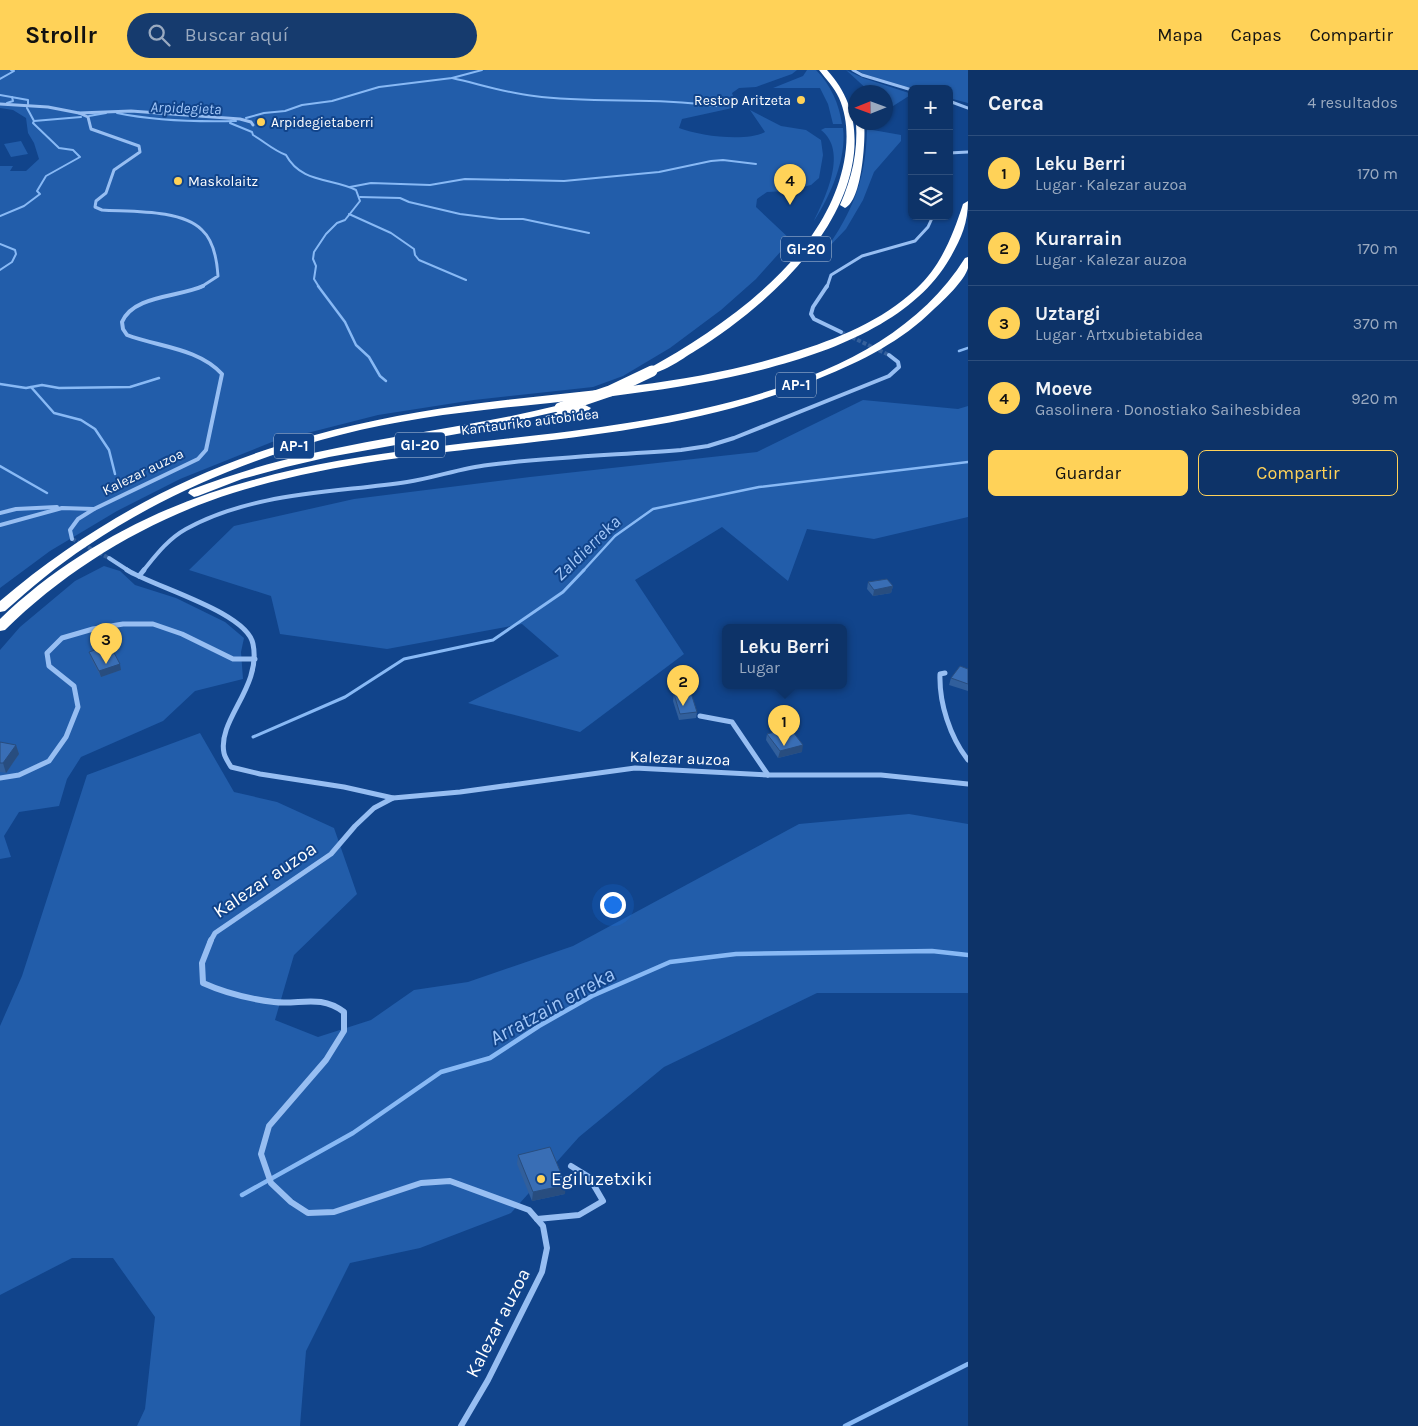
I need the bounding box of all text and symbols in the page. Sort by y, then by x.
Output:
search box [127,13,477,58]
text: Strollr [25,21,97,49]
icon: search [145,21,173,49]
text: Buscar aquí [185,24,289,46]
text: Mapa [1157,24,1203,46]
text: Capas [1231,24,1282,46]
text: Compartir [1310,24,1393,46]
north arrow [848,85,893,130]
map controls [908,85,953,220]
button: + [908,85,953,130]
text: Cerca [988,91,1044,115]
place label: Restop Aritzeta [694,92,791,109]
text: 4 resultados [1307,93,1398,112]
marker: Restop Aritzeta [795,94,807,106]
water label: Arpidegieta [150,98,222,118]
place label: Arpidegietaberri [271,114,374,131]
marker: Arpidegietaberri [255,116,267,128]
button: − [908,130,953,175]
text: Leku Berri [1035,153,1126,175]
pin: 4 [774,164,806,205]
text: 1 [1001,164,1007,183]
text: 170 m [1357,164,1398,183]
place label: Maskolaitz [188,173,258,190]
marker: Maskolaitz [172,175,184,187]
button: layers [908,175,953,220]
text: Lugar · Kalezar auzoa [1035,175,1187,194]
text: Kurarrain [1035,228,1122,250]
road number: GI-20 [781,236,831,262]
text: 2 [999,239,1009,258]
text: 170 m [1357,239,1398,258]
text: Lugar · Kalezar auzoa [1035,250,1187,269]
text: Uztargi [1035,303,1101,325]
text: 3 [999,314,1009,333]
text: 370 m [1353,314,1398,333]
text: Lugar · Artxubietabidea [1035,325,1203,344]
road number: AP-1 [776,372,816,398]
text: Moeve [1035,378,1092,400]
text: 4 [999,389,1009,408]
text: 920 m [1351,389,1398,408]
text: Gasolinera · Donostiako Saihesbidea [1035,400,1301,419]
street label: Kantauriko autobidea [460,405,600,439]
road number: GI-20 [395,432,445,458]
road number: AP-1 [274,434,314,458]
street label: Kalezar auzoa [100,445,186,499]
button: Guardar [988,450,1188,496]
button: Compartir [1198,450,1398,496]
water label: Zaldierreka [549,511,625,585]
pin: 3 [90,623,122,664]
popup [722,624,847,689]
text: Leku Berri [739,636,830,658]
text: Lugar [739,658,780,677]
pin: 2 [667,665,699,706]
pin: 1 [768,705,800,746]
street label: Kalezar auzoa [629,747,731,769]
street label: Kalezar auzoa [209,837,321,923]
your location [600,892,626,918]
water label: Arratzain erreka [485,962,619,1050]
place label: Egiluzetxiki [551,1168,653,1190]
marker: Egiluzetxiki [535,1173,547,1185]
street label: Kalezar auzoa [461,1265,535,1381]

